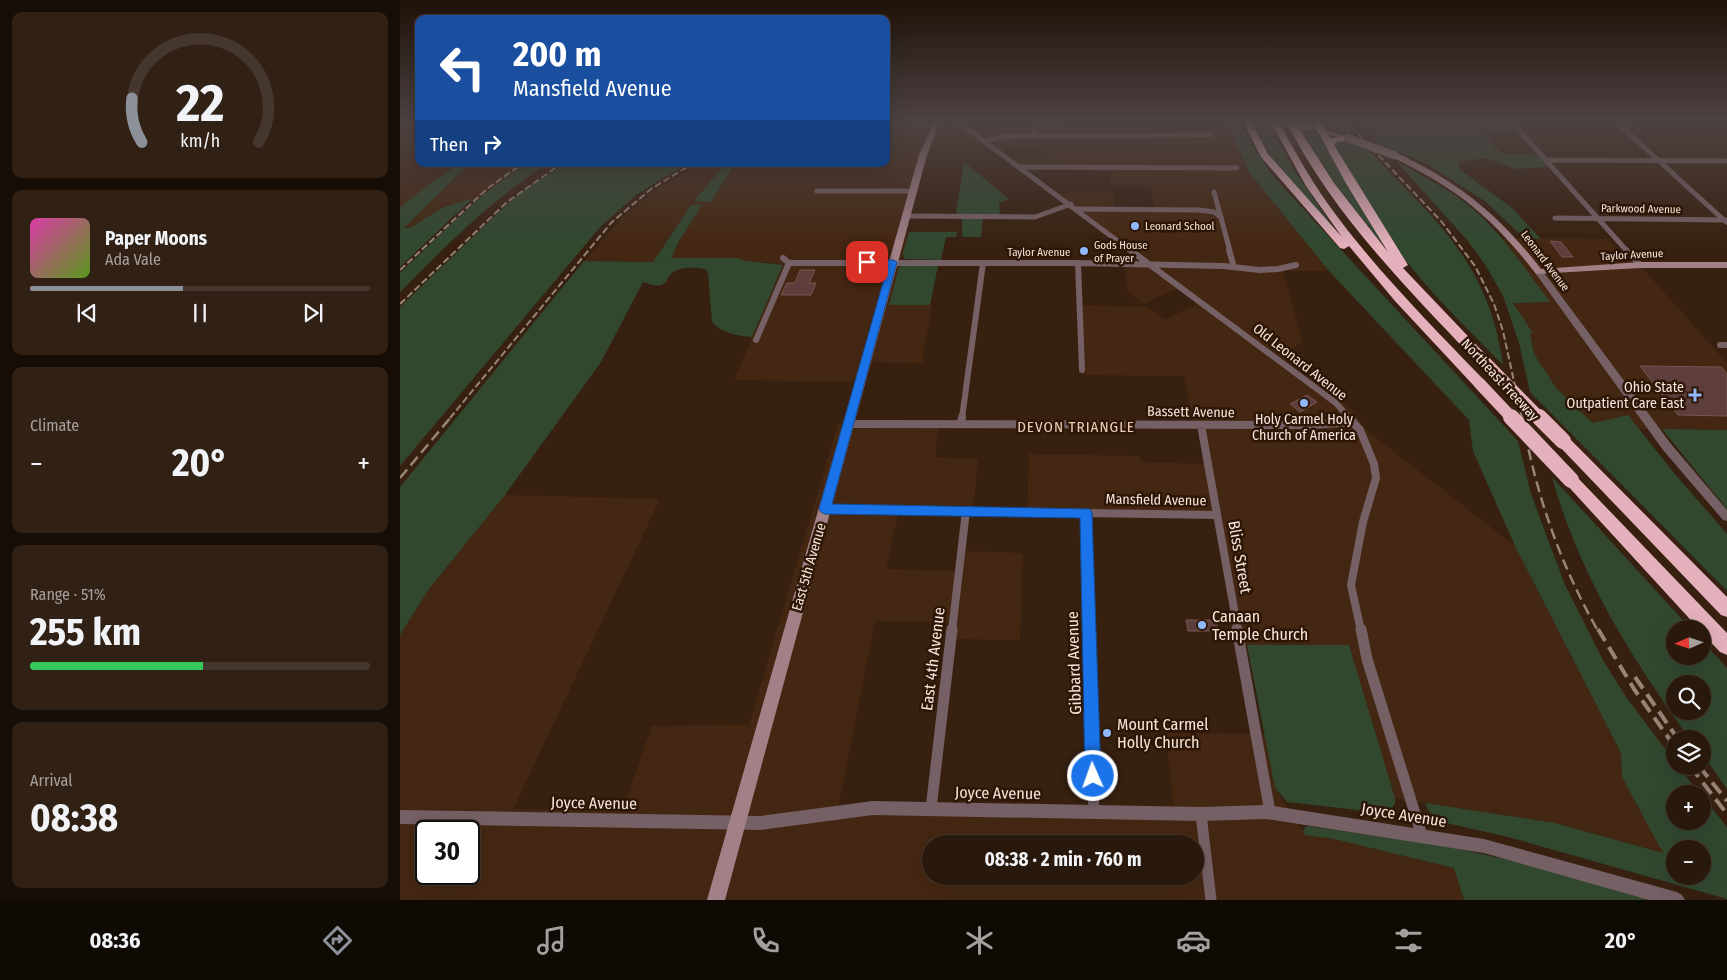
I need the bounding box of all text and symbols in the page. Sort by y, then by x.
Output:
text: 200 m [513,33,601,75]
icon: left [430,35,495,100]
text: 22 [175,72,224,135]
text: Mansfield Avenue [513,75,672,102]
text: km/h [180,130,220,152]
icon: right [478,130,506,158]
text: Then [430,133,468,156]
street label: Parkwood Avenue [1601,202,1681,216]
marker: Leonard School [1129,220,1141,232]
place label: Leonard School [1145,220,1215,233]
text: Paper Moons [105,227,207,250]
street label: Leonard Avenue [1518,228,1572,294]
place label: Gods House of Prayer [1094,239,1148,265]
pin [846,241,888,283]
marker: Gods House of Prayer [1078,245,1090,257]
street label: Taylor Avenue [1008,246,1070,259]
street label: Taylor Avenue [1600,247,1664,263]
icon: arrive [853,248,881,276]
text: Ada Vale [105,250,161,269]
icon: previous [73,299,101,327]
icon: pause [186,299,214,327]
icon: next [299,299,327,327]
street label: Old Leonard Avenue [1249,320,1351,404]
street label: Northeast Freeway [1458,335,1543,425]
place label: Ohio State Outpatient Care East [1567,379,1684,412]
marker: Ohio State Outpatient Care East [1688,388,1702,402]
marker: Holy Carmel Holy Church of America [1298,397,1310,409]
street label: Bassett Avenue [1147,403,1235,421]
place label: Holy Carmel Holy Church of America [1252,411,1356,444]
text: Climate [30,416,79,435]
district label: DEVON TRIANGLE [1017,418,1135,436]
text: 20° [172,440,228,486]
text: − [30,447,43,480]
text: + [357,447,370,480]
street label: Mansfield Avenue [1105,491,1207,509]
street label: Bliss Street [1224,519,1256,596]
street label: East 5th Avenue [788,521,830,613]
text: Range · 51% [30,585,106,604]
street label: East 4th Avenue [917,606,949,712]
place label: Canaan Temple Church [1212,607,1308,644]
text: 255 km [30,609,141,655]
street label: Gibbard Avenue [1063,611,1085,715]
marker: Canaan Temple Church [1196,619,1208,631]
north arrow [1666,620,1711,665]
map controls [1666,620,1711,885]
button: search [1666,675,1711,720]
place label: Mount Carmel Holly Church [1117,715,1208,752]
marker: Mount Carmel Holly Church [1101,727,1113,739]
button: layers [1666,730,1711,775]
position arrow [1066,749,1118,801]
text: Arrival [30,771,72,790]
street label: Joyce Avenue [955,783,1041,803]
button: + [1666,785,1711,830]
street label: Joyce Avenue [551,793,637,813]
text: 08:38 [30,795,118,841]
street label: Joyce Avenue [1360,799,1448,831]
speed limit sign: 30 [415,820,480,885]
button: − [1666,840,1711,885]
text: 08:38 · 2 min · 760 m [984,848,1142,871]
icon: directions [320,923,355,958]
icon: music [534,923,569,958]
icon: phone [748,923,783,958]
icon: climate [962,923,997,958]
icon: car [1176,923,1211,958]
icon: filters [1391,923,1426,958]
text: 08:36 [90,927,141,954]
text: 20° [1605,927,1637,954]

